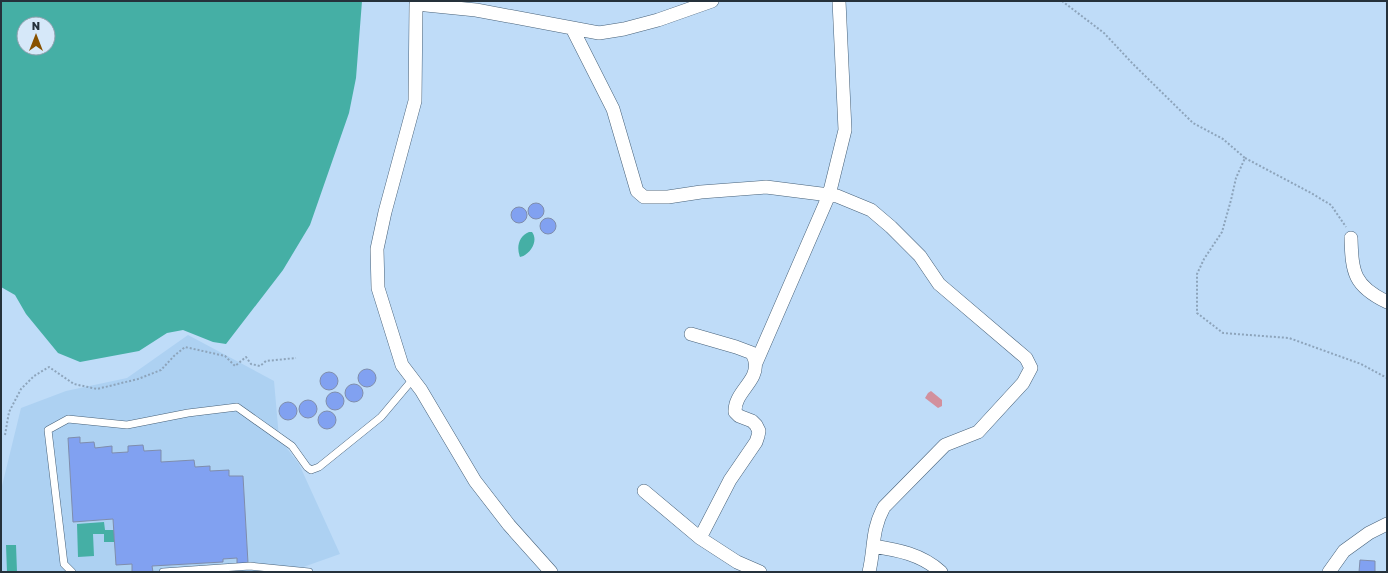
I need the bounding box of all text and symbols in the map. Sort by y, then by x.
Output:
north arrow [16,16,56,56]
text: N [32,19,40,32]

